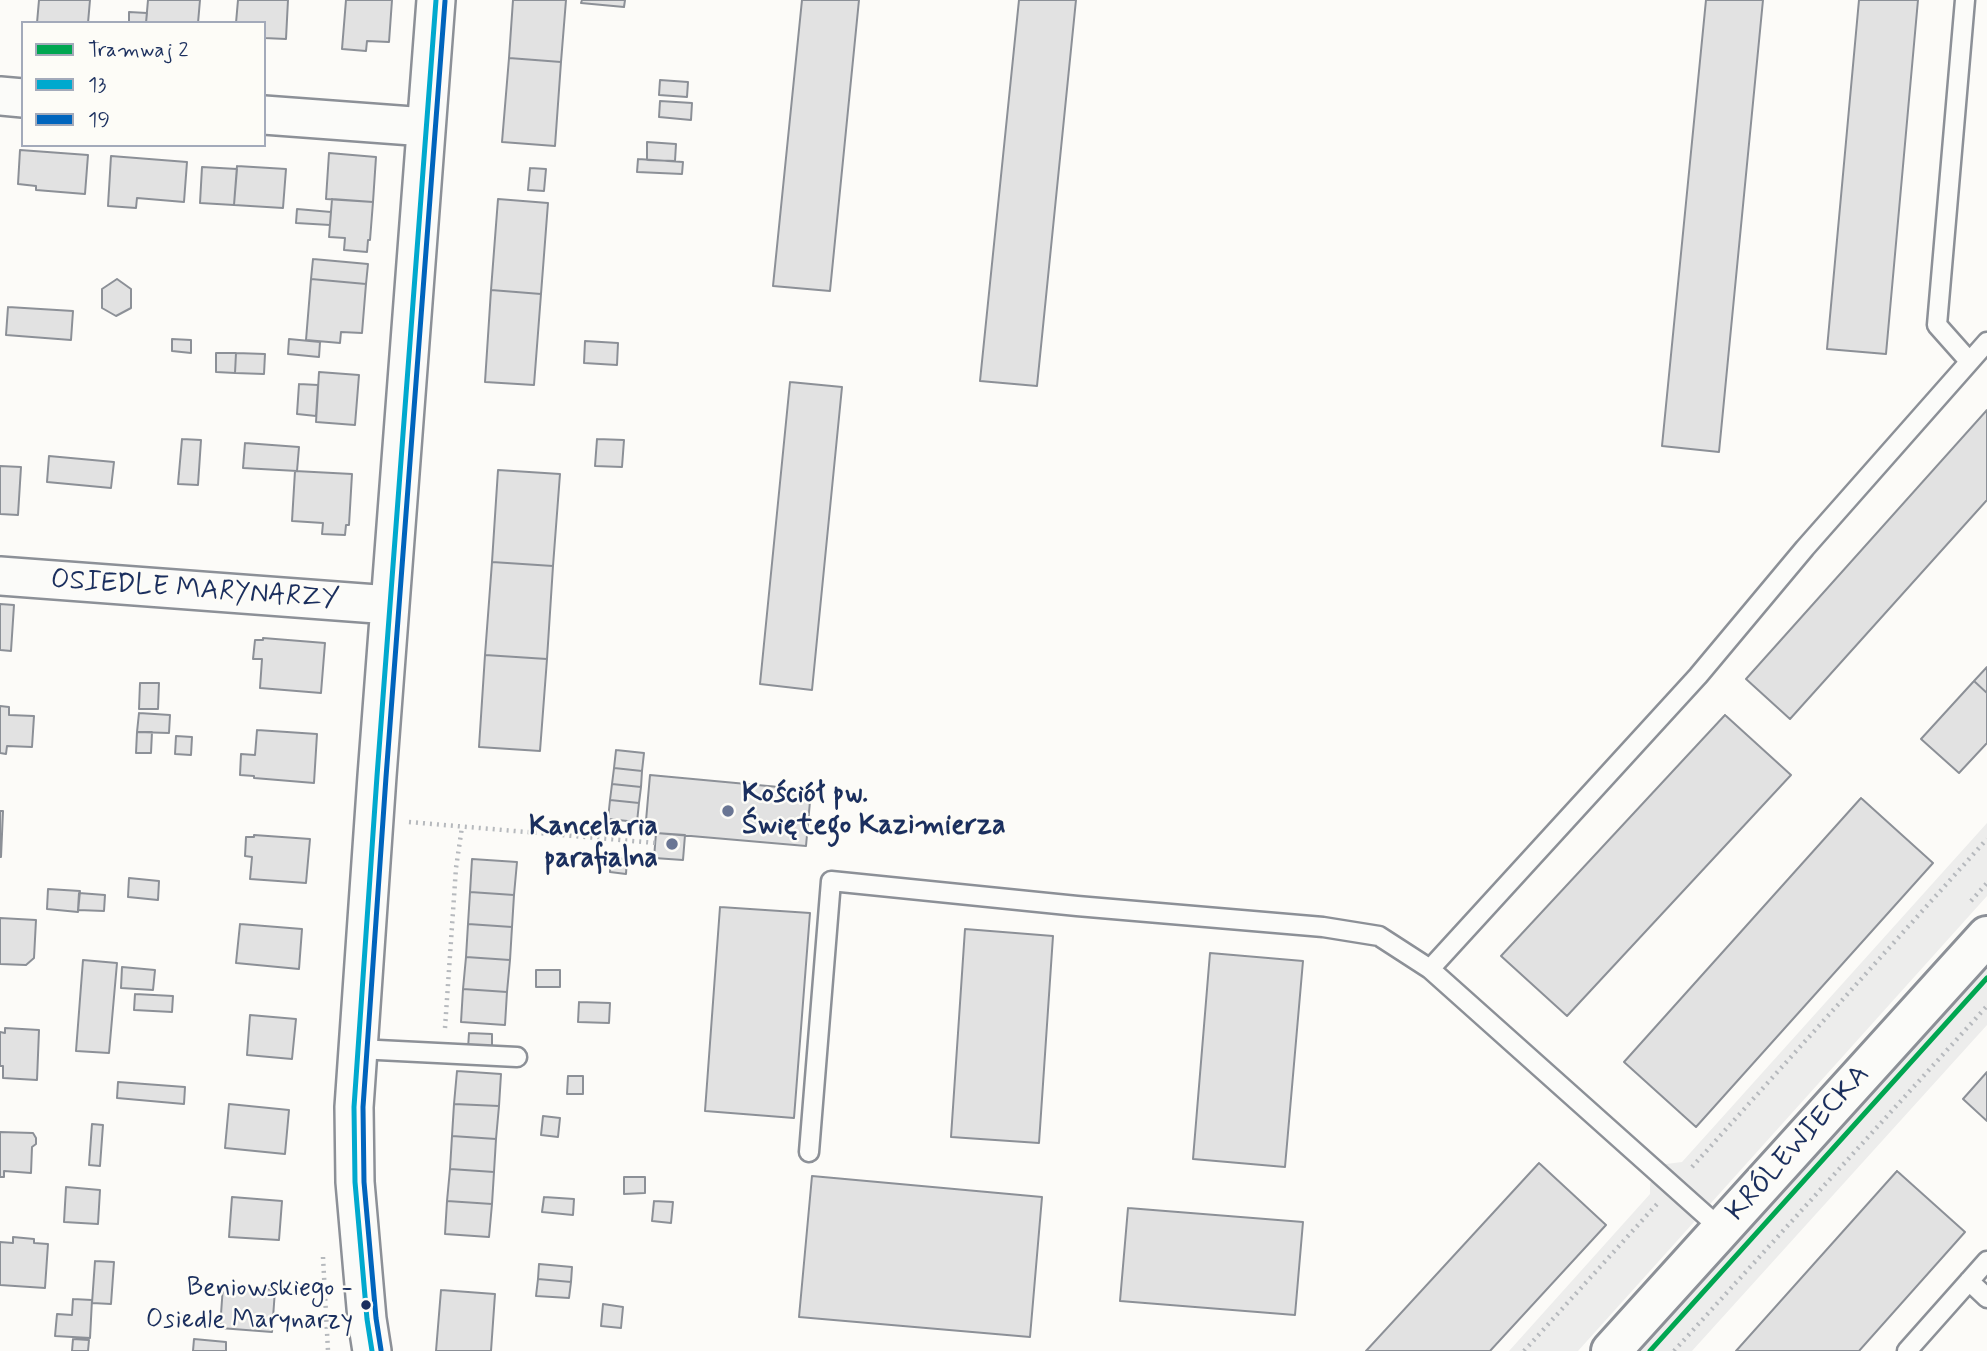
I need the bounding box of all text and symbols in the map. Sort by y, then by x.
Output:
legend [21,21,266,147]
text: Tramwaj 2 [88,36,189,64]
text: 13 [88,71,106,99]
text: 19 [88,106,110,134]
street label: OSIEDLE MARYNARZY [50,564,340,618]
place label: Kościół pw. Świętego Kazimierza [742,778,1006,844]
marker: Kościół pw. Świętego Kazimierza [720,803,736,819]
place label: Kancelaria parafialna [529,811,658,877]
marker: Kancelaria parafialna [664,836,680,852]
street label: KRÓLEWIECKA [1720,1059,1878,1229]
place label: Beniowskiego - Osiedle Marynarzy [146,1274,353,1336]
marker: Beniowskiego - Osiedle Marynarzy [359,1298,373,1312]

